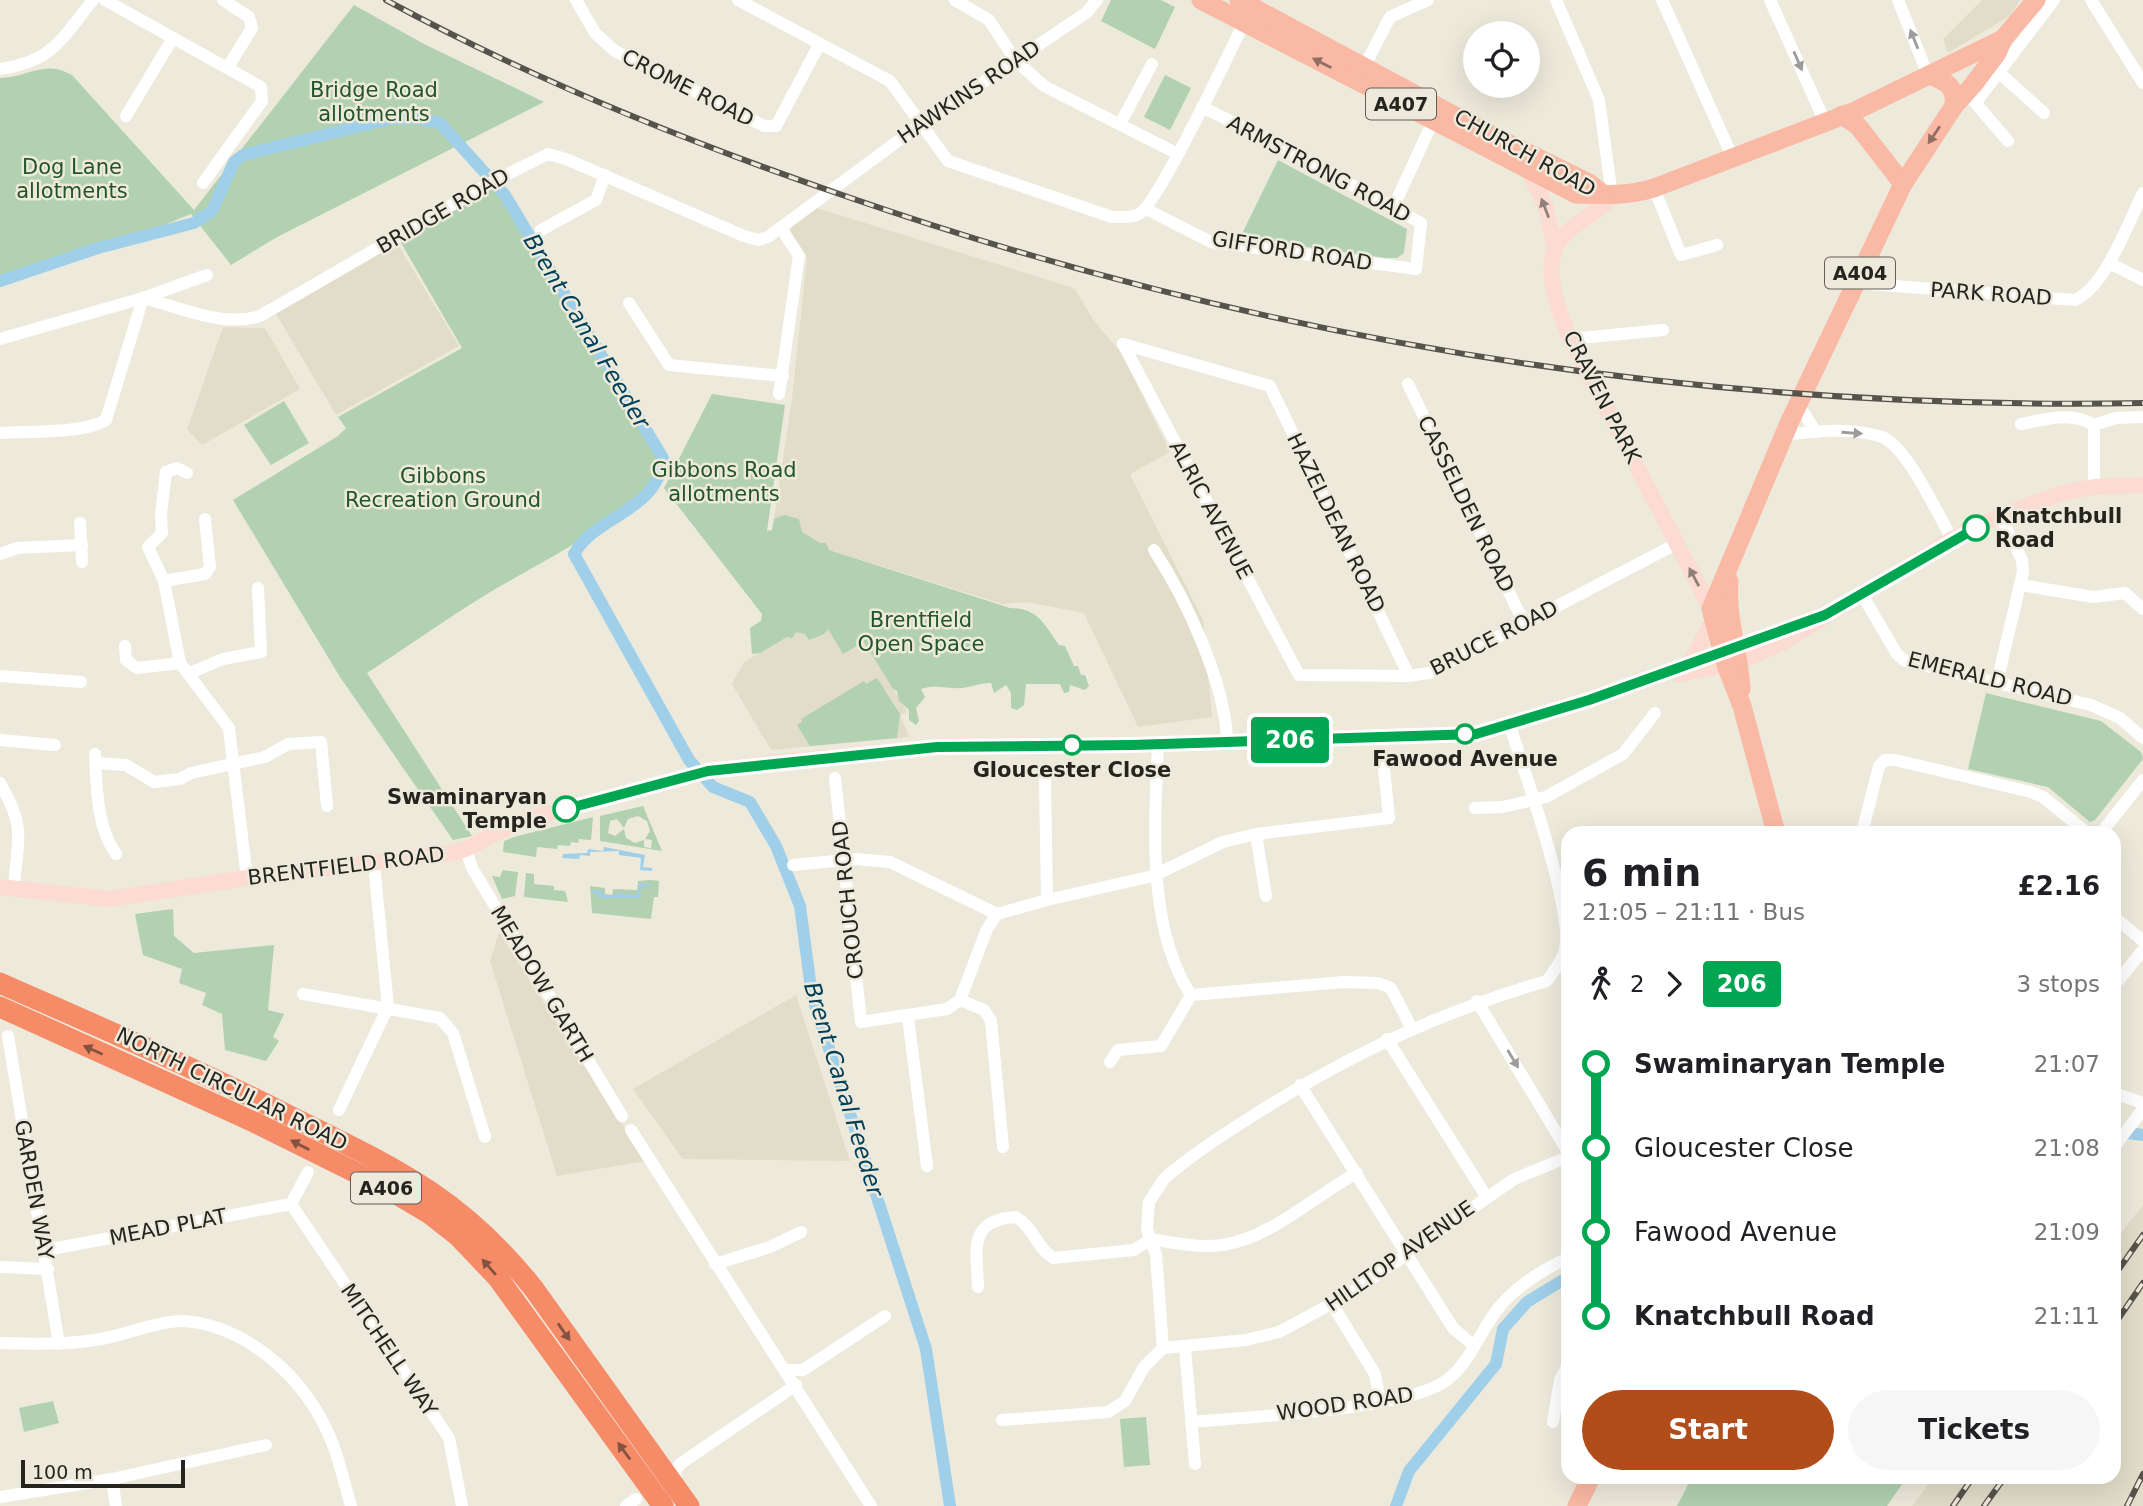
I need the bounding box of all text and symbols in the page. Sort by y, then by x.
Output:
map controls [1463,21,1540,98]
button: locate [1463,21,1540,98]
one-way arrow [1908,28,1919,49]
street label: HAWKINS ROAD [893,35,1045,149]
street label: CROME ROAD [618,44,758,132]
one-way arrow [1792,51,1804,71]
one-way arrow [1312,57,1332,69]
park label: Bridge Road allotments [310,78,438,126]
road number: A407 [1366,88,1436,120]
street label: CHURCH ROAD [1450,104,1600,202]
street label: ARMSTRONG ROAD [1223,110,1415,228]
one-way arrow [1927,126,1941,144]
park label: Dog Lane allotments [16,155,128,203]
street label: BRIDGE ROAD [373,163,513,259]
one-way arrow [1540,197,1551,218]
street label: GIFFORD ROAD [1210,226,1374,276]
water label: Brent Canal Feeder [519,229,656,434]
road number: A404 [1825,258,1895,288]
street label: PARK ROAD [1929,278,2053,310]
street label: CRAVEN PARK [1558,327,1646,468]
street label: CASSELDEN ROAD [1413,412,1519,596]
one-way arrow [1841,428,1863,439]
street label: HAZELDEAN ROAD [1282,429,1390,617]
street label: ALRIC AVENUE [1164,437,1258,583]
park label: Gibbons Road allotments [651,458,797,506]
park label: Gibbons Recreation Ground [345,464,541,512]
place label: Knatchbull Road [1995,504,2122,552]
marker: Knatchbull Road [1963,515,1989,541]
one-way arrow [1688,567,1699,587]
street label: BRUCE ROAD [1426,595,1562,681]
park label: Brentfield Open Space [858,608,984,656]
street label: EMERALD ROAD [1905,647,2075,711]
line badge: 206 [1250,717,1330,763]
marker: Fawood Avenue [1455,724,1475,744]
text: 206 [1265,726,1315,754]
marker: Gloucester Close [1062,735,1082,755]
place label: Fawood Avenue [1372,747,1558,771]
place label: Gloucester Close [973,758,1171,782]
place label: Swaminaryan Temple [387,785,547,833]
marker: Swaminaryan Temple [553,796,579,822]
street label: CROUCH ROAD [828,819,868,981]
street label: BRENTFIELD ROAD [246,842,446,890]
text: 6 min [1582,851,1701,895]
text: £2.16 [2018,871,2100,901]
text: 21:05 – 21:11 · Bus [1582,899,1805,925]
street label: MEADOW GARTH [486,901,598,1067]
icon: walk [1582,965,1620,1003]
icon: forward [1655,965,1693,1003]
text: 206 [1717,970,1767,998]
text: 2 [1630,971,1645,997]
text: 3 stops [2016,971,2100,997]
water label: Brent Canal Feeder [799,979,889,1201]
street label: NORTH CIRCULAR ROAD [113,1023,351,1155]
one-way arrow [83,1044,103,1056]
text: Swaminaryan Temple [1634,1049,1945,1079]
one-way arrow [1506,1050,1519,1069]
text: 21:07 [2034,1051,2100,1077]
street label: GARDEN WAY [10,1118,58,1262]
text: Gloucester Close [1634,1133,1854,1163]
text: 21:08 [2034,1135,2100,1161]
one-way arrow [290,1139,310,1150]
road number: A406 [351,1172,421,1204]
street label: HILLTOP AVENUE [1321,1196,1479,1316]
street label: MEAD PLAT [107,1204,229,1250]
text: Fawood Avenue [1634,1217,1837,1247]
text: 21:09 [2034,1219,2100,1245]
one-way arrow [482,1259,497,1276]
street label: MITCHELL WAY [336,1279,442,1421]
text: Knatchbull Road [1634,1301,1875,1331]
text: 21:11 [2034,1303,2100,1329]
one-way arrow [557,1323,571,1341]
street label: WOOD ROAD [1275,1383,1415,1425]
button: Start [1582,1390,1834,1470]
button: Tickets [1848,1390,2100,1470]
one-way arrow [617,1441,631,1460]
scale bar [21,1457,186,1489]
text: 100 m [32,1461,93,1483]

